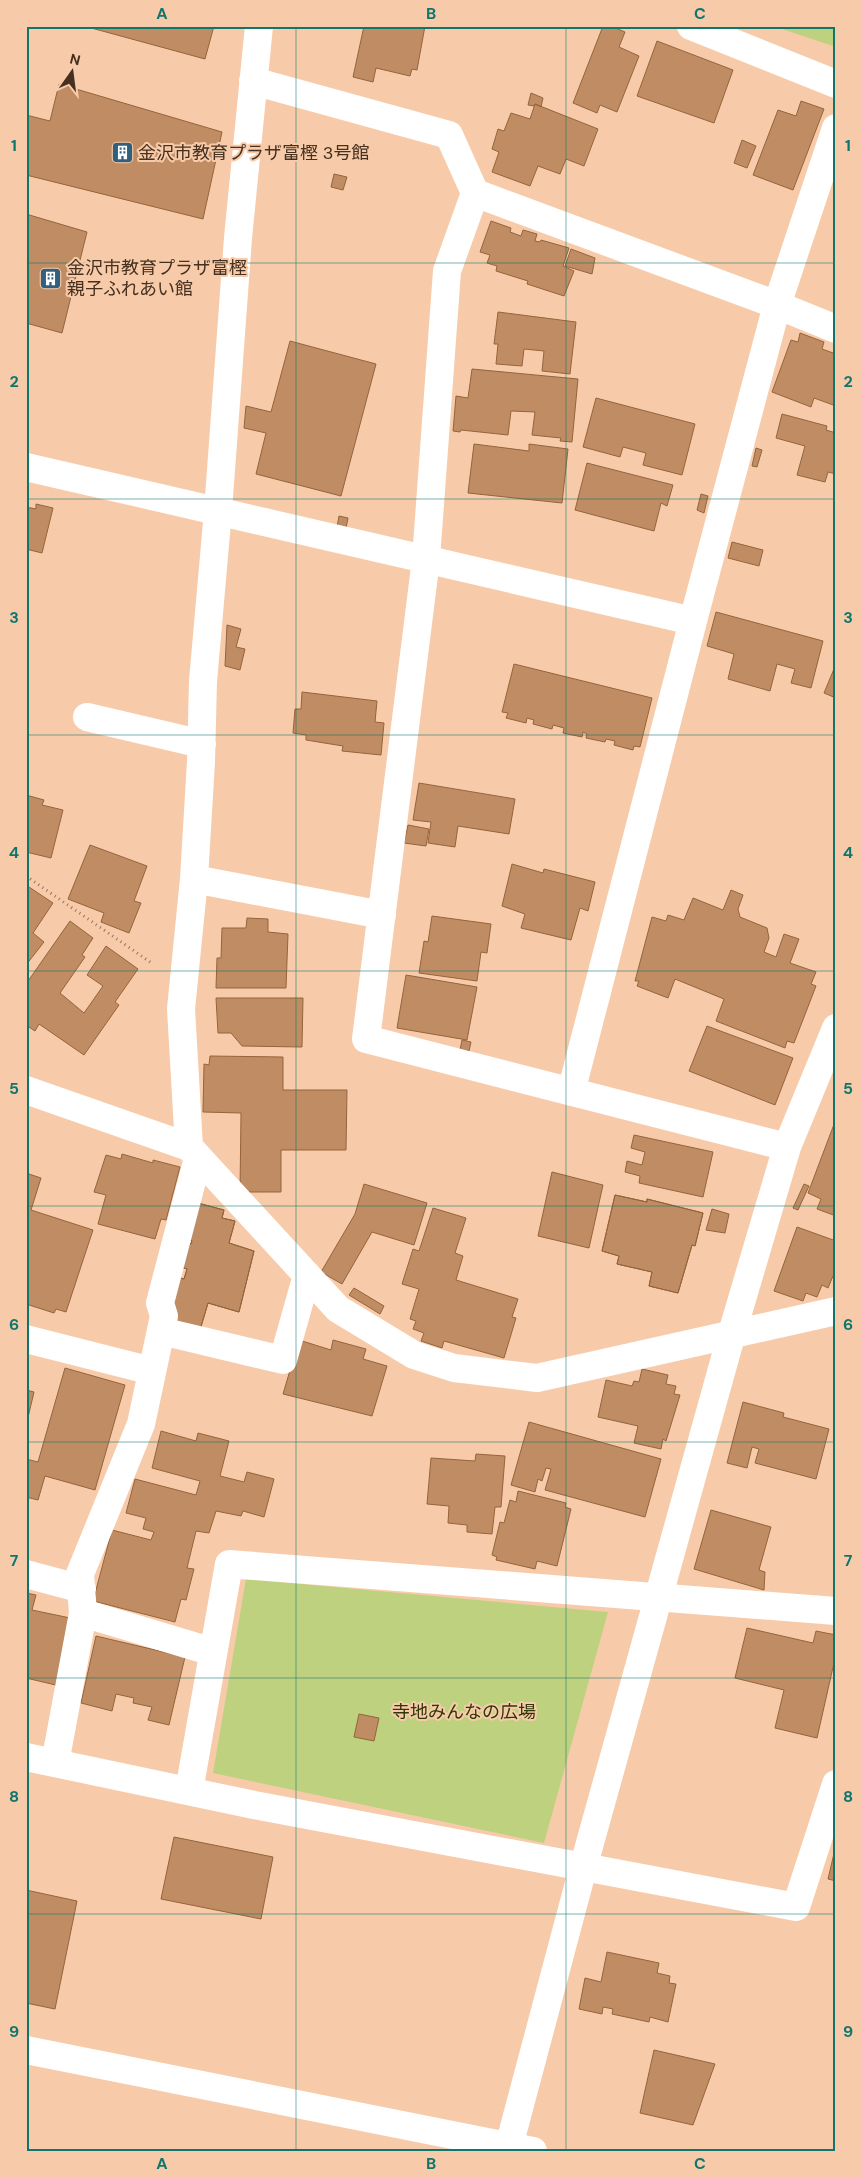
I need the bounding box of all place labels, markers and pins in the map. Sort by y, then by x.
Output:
building icon: 金沢市教育プラザ富樫 3号館 [110,141,134,165]
place label: 金沢市教育プラザ富樫 3号館 [138,141,369,165]
place label: 金沢市教育プラザ富樫 親子ふれあい館 [67,256,247,301]
building icon: 金沢市教育プラザ富樫 親子ふれあい館 [39,266,63,290]

